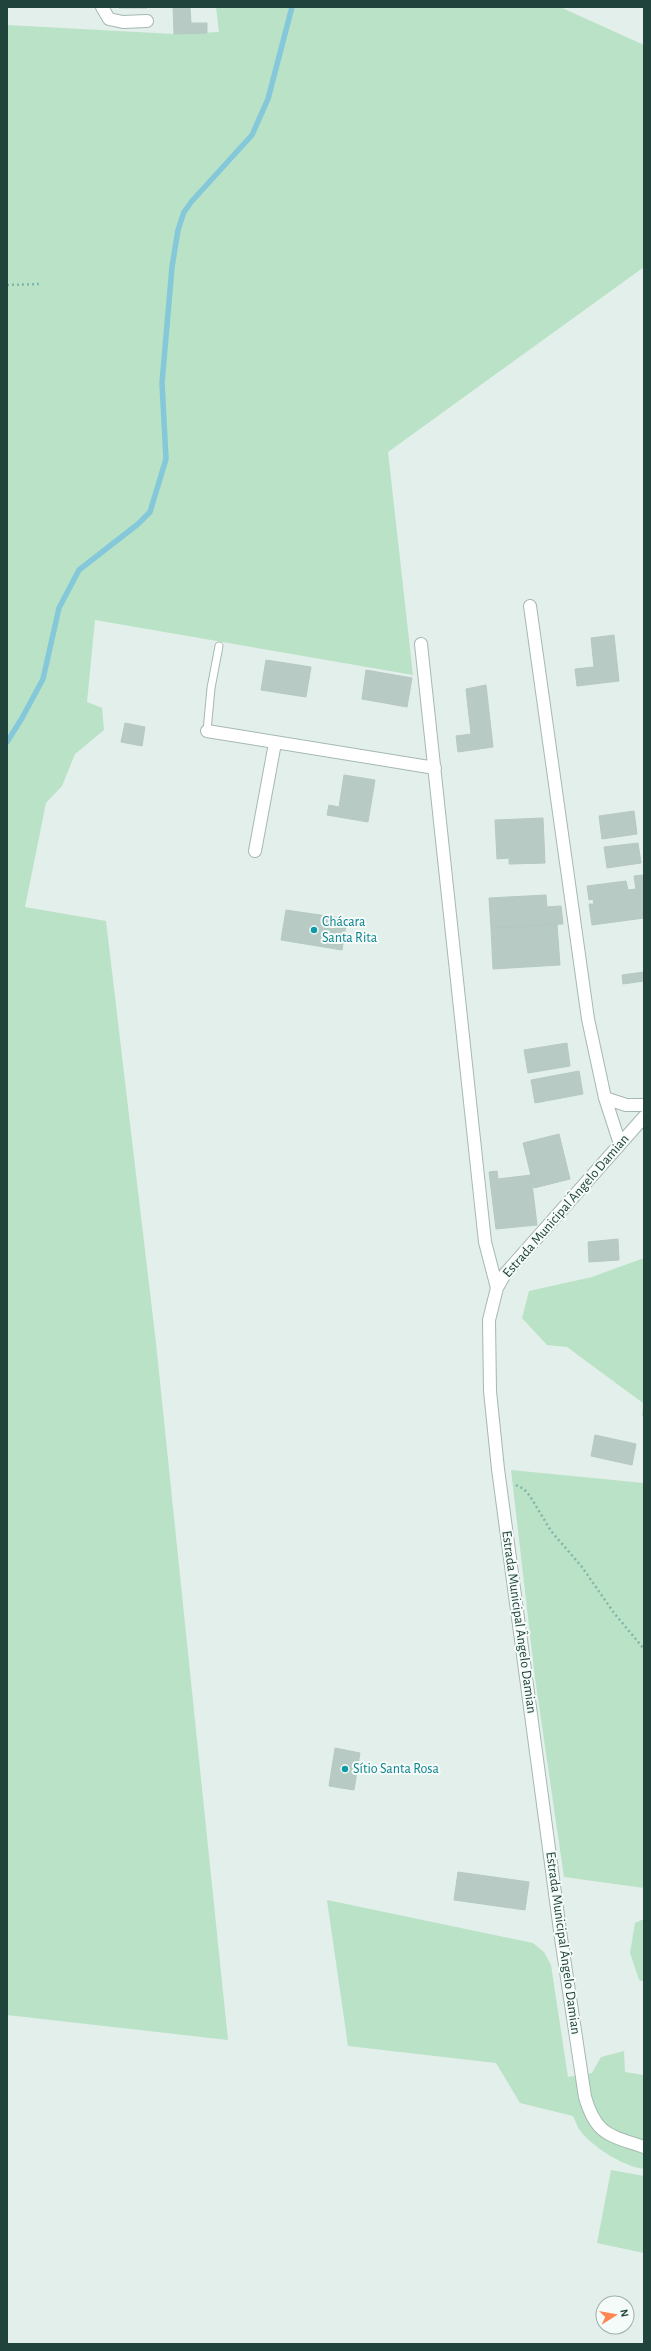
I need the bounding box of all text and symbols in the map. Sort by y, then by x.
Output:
place label: Chácara Santa Rita [322,915,378,945]
marker: Chácara Santa Rita [309,925,319,935]
street label: Estrada Municipal Ângelo Damian [499,1131,632,1280]
street label: Estrada Municipal Ângelo Damian [499,1529,541,1714]
place label: Sítio Santa Rosa [353,1762,439,1776]
marker: Sítio Santa Rosa [340,1764,350,1774]
street label: Estrada Municipal Ângelo Damian [543,1850,585,2035]
north arrow [595,2295,635,2335]
text: N [618,2308,630,2318]

